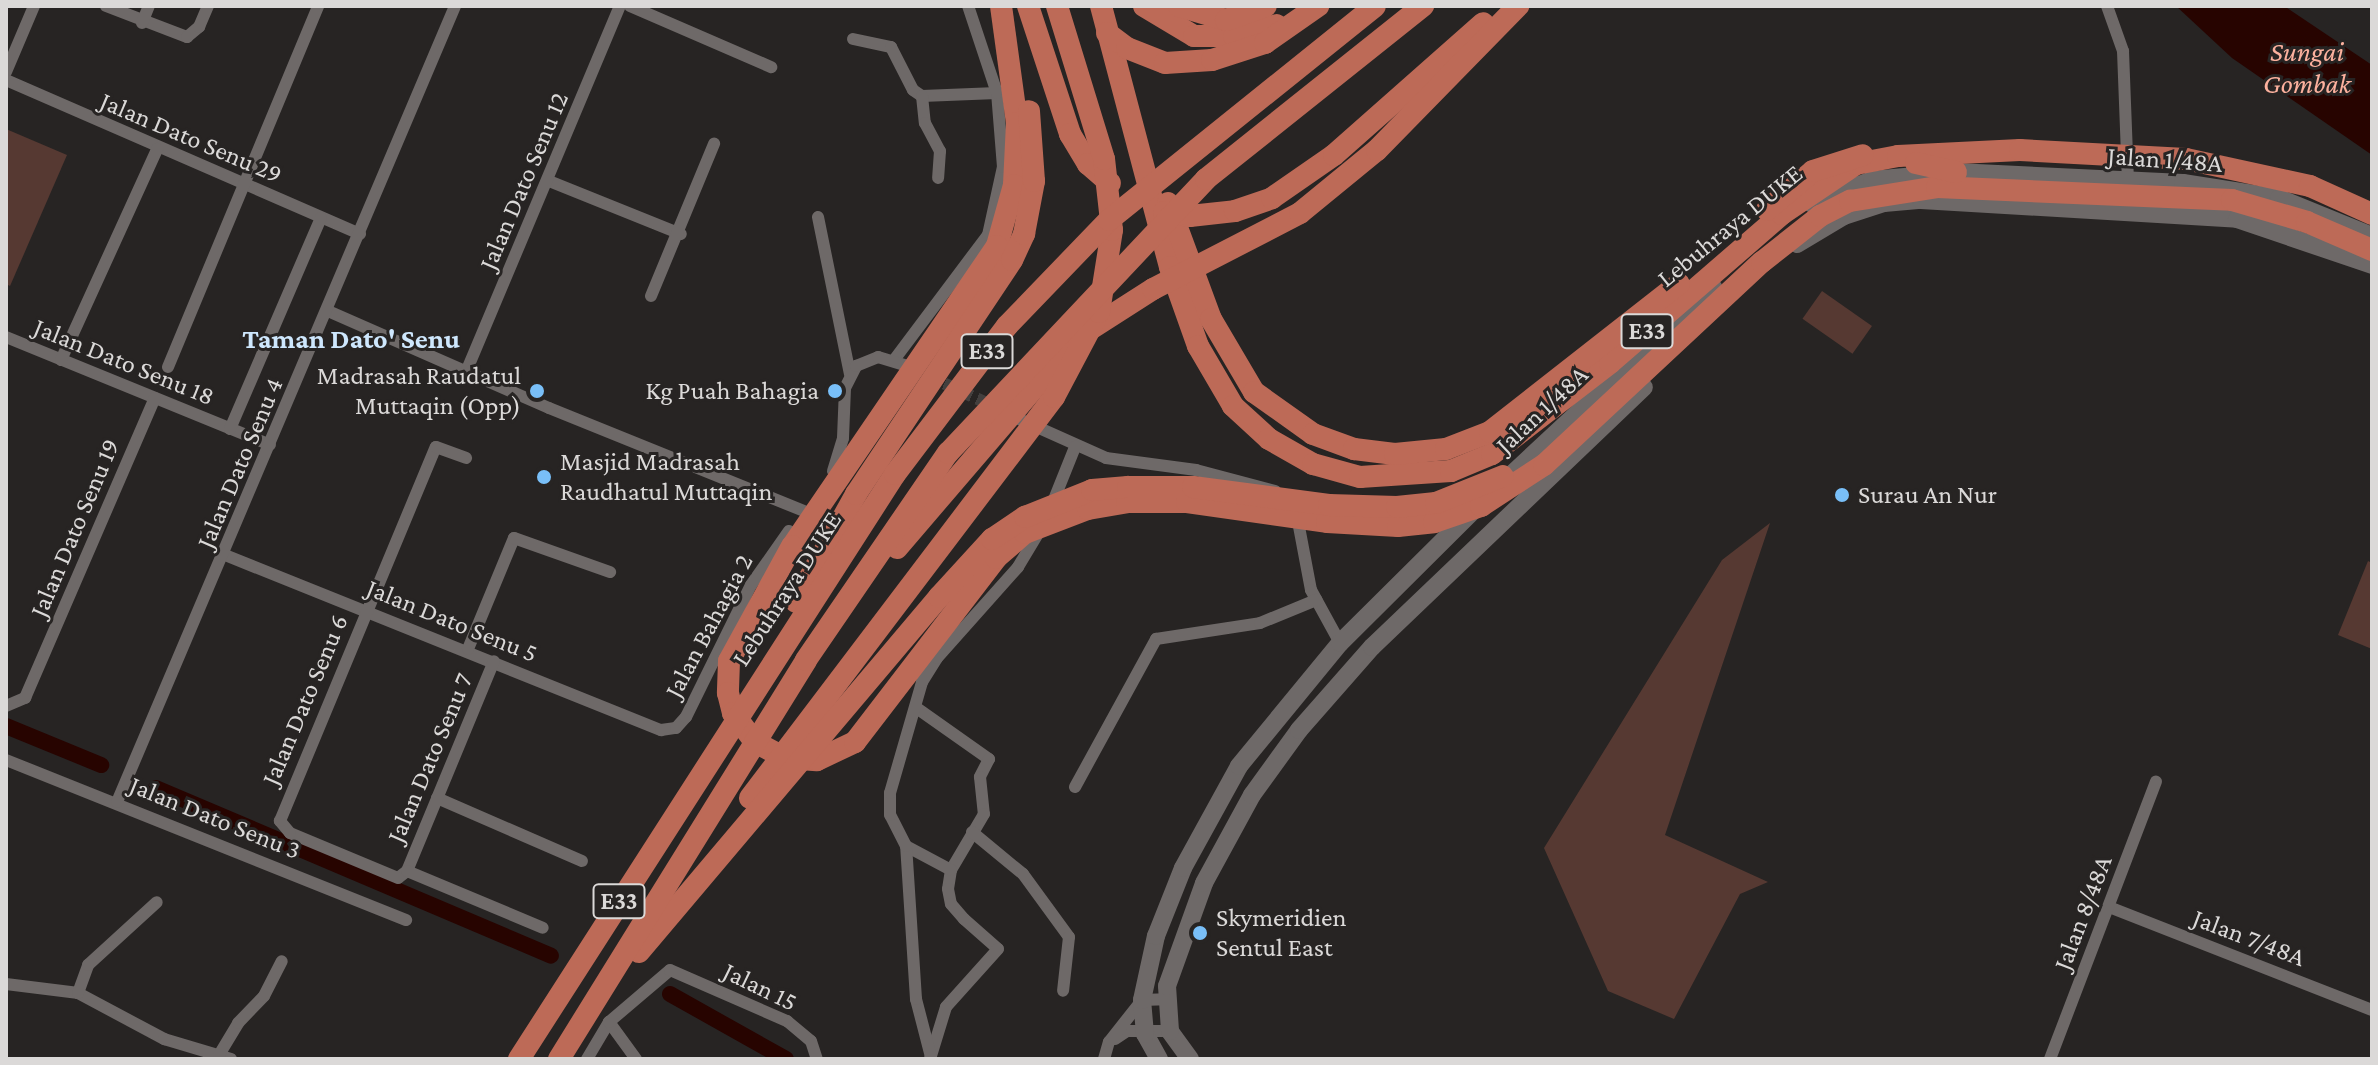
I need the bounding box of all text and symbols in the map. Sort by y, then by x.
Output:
water label: Sungai Gombak [2263,35,2351,101]
street label: Jalan Dato Senu 29 [95,86,287,190]
street label: Jalan Dato Senu 12 [472,87,576,275]
street label: Jalan 1/48A [2107,140,2223,180]
street label: Lebuhraya DUKE [1651,158,1809,294]
road number: E33 [1619,311,1675,351]
street label: Jalan Dato Senu 18 [29,312,219,412]
district label: Taman Dato' Senu [242,322,460,356]
road number: E33 [959,331,1015,371]
street label: Jalan 1/48A [1489,359,1595,461]
place label: Madrasah Raudatul Muttaqin (Opp) [317,360,521,422]
street label: Jalan Dato Senu 4 [190,373,290,553]
place label: Kg Puah Bahagia [646,375,819,407]
marker: Madrasah Raudatul Muttaqin (Opp) [528,382,546,400]
marker: Kg Puah Bahagia [826,382,844,400]
street label: Jalan Dato Senu 19 [23,434,127,622]
place label: Masjid Madrasah Raudhatul Muttaqin [560,446,772,508]
marker: Masjid Madrasah Raudhatul Muttaqin [535,468,553,486]
place label: Surau An Nur [1858,479,1997,511]
marker: Surau An Nur [1833,486,1851,504]
street label: Lebuhraya DUKE [725,506,849,672]
street label: Jalan Bahagia 2 [658,549,760,703]
street label: Jalan Dato Senu 5 [362,573,542,669]
street label: Jalan Dato Senu 6 [255,610,355,790]
street label: Jalan Dato Senu 7 [380,669,480,847]
street label: Jalan Dato Senu 3 [125,770,305,866]
street label: Jalan 8/48A [2047,851,2119,975]
road number: E33 [591,881,647,921]
place label: Skymeridien Sentul East [1216,902,1346,964]
street label: Jalan 7/48A [2188,902,2310,974]
marker: Skymeridien Sentul East [1191,924,1209,942]
street label: Jalan 15 [718,956,802,1018]

